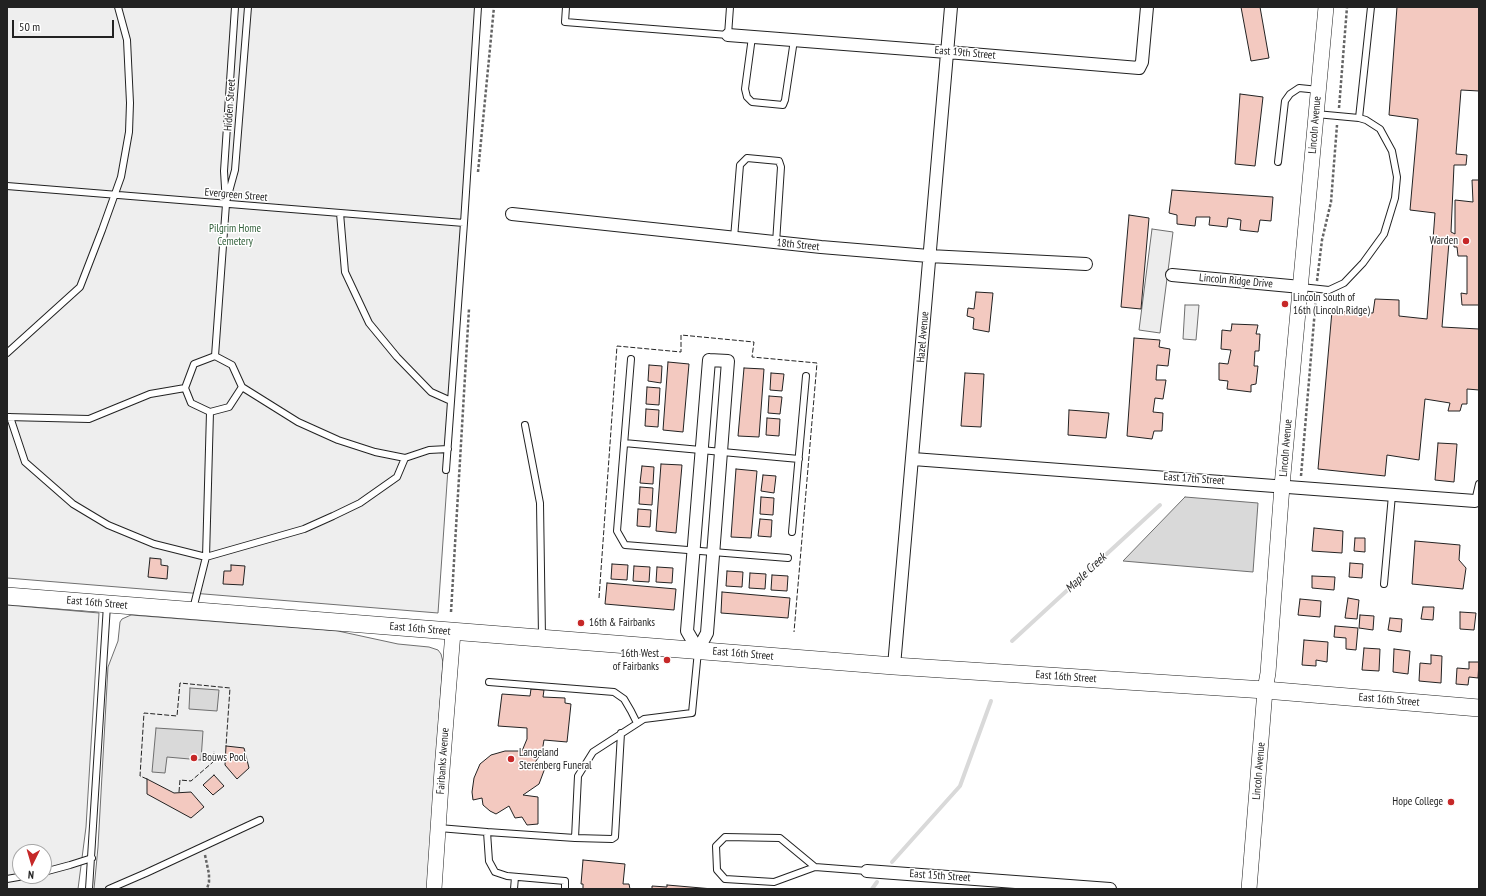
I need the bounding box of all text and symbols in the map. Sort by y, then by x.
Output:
scale bar [14,12,116,38]
text: 50 m [19,19,40,34]
street label: East 19th Street [934,44,996,62]
street label: Hidden Street [222,78,238,132]
street label: Lincoln Avenue [1306,96,1324,154]
street label: Evergreen Street [204,186,268,204]
park label: Pilgrim Home Cemetery [209,222,261,248]
place label: Warden [1429,234,1458,248]
street label: 18th Street [776,236,820,254]
marker: Warden [1461,236,1471,246]
street label: Lincoln Ridge Drive [1199,271,1273,291]
place label: Lincoln South of 16th (Lincoln Ridge) [1293,291,1370,317]
marker: Lincoln South of 16th (Lincoln Ridge) [1280,299,1290,309]
street label: Hazel Avenue [914,311,932,363]
street label: Lincoln Avenue [1277,419,1295,477]
street label: East 17th Street [1163,470,1225,488]
water label: Maple Creek [1062,550,1110,596]
street label: East 16th Street [66,594,128,612]
place label: 16th & Fairbanks [589,616,655,630]
marker: 16th & Fairbanks [576,618,586,628]
street label: East 16th Street [389,620,451,638]
street label: East 16th Street [712,645,774,663]
place label: 16th West of Fairbanks [613,647,659,673]
marker: 16th West of Fairbanks [662,655,672,665]
street label: East 16th Street [1035,668,1097,686]
street label: East 16th Street [1358,691,1420,709]
street label: Fairbanks Avenue [434,727,452,795]
street label: Lincoln Avenue [1250,742,1268,800]
place label: Langeland Sterenberg Funeral [519,746,592,772]
place label: Bouws Pool [202,751,246,765]
marker: Bouws Pool [189,753,199,763]
marker: Langeland Sterenberg Funeral [506,754,516,764]
place label: Hope College [1392,795,1443,809]
marker: Hope College [1446,797,1456,807]
north arrow [12,844,52,884]
street label: East 15th Street [909,867,971,885]
text: N [27,868,35,882]

